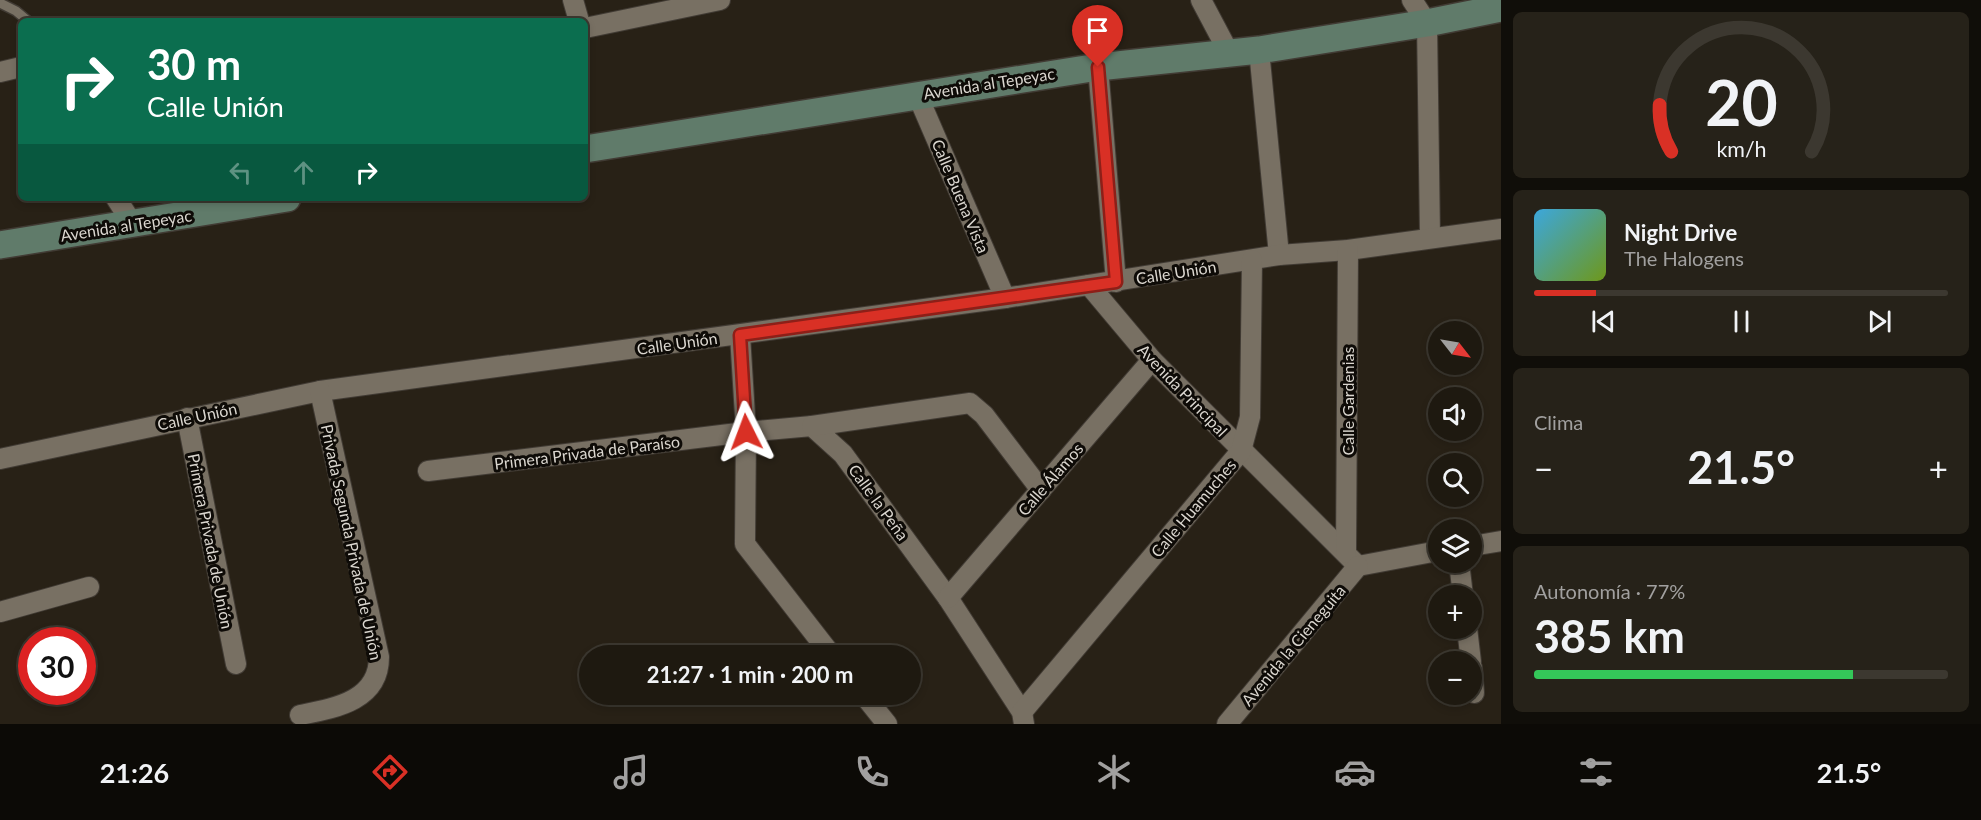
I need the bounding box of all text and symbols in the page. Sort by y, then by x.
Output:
pin [1072,5,1123,67]
icon: arrive [1081,14,1114,47]
text: 30 m [147,39,241,89]
icon: right [48,42,126,120]
street label: Avenida al Tepeyac [922,63,1056,103]
text: 20 [1705,64,1777,139]
text: Calle Unión [147,90,284,123]
street label: Calle Buena Vista [928,136,994,256]
text: km/h [1716,136,1766,162]
icon: left [224,156,257,189]
icon: ahead [287,156,320,189]
icon: right [350,156,383,189]
street label: Avenida al Tepeyac [59,205,193,245]
text: Night Drive [1624,219,1737,246]
text: The Halogens [1624,246,1744,270]
street label: Calle Unión [1134,256,1218,288]
icon: previous [1587,305,1620,338]
icon: pause [1725,305,1758,338]
icon: next [1863,305,1896,338]
north arrow [1428,321,1482,375]
map controls [1428,321,1482,705]
street label: Calle Unión [636,328,718,358]
street label: Avenida Principal [1134,340,1232,440]
street label: Calle Gardenias [1338,346,1357,455]
button: sound [1428,387,1482,441]
street label: Calle Unión [155,398,239,434]
position arrow [714,400,778,464]
text: Clima [1534,410,1583,434]
street label: Privada Segunda Privada de Unión [318,422,386,662]
street label: Primera Privada de Paraíso [493,431,681,473]
street label: Calle Álamos [1013,439,1087,519]
text: 21.5° [1687,440,1795,494]
text: − [1534,448,1553,488]
text: + [1929,448,1948,488]
street label: Primera Privada de Unión [185,452,237,630]
button: search [1428,453,1482,507]
street label: Calle Huamuches [1147,455,1239,561]
street label: Calle la Peña [845,460,913,544]
button: layers [1428,519,1482,573]
text: Autonomía · 77% [1534,579,1685,603]
street label: Avenida la Cieneguita [1237,581,1349,709]
button: + [1428,585,1482,639]
text: 385 km [1534,609,1685,663]
speed limit sign: 30 [18,627,96,705]
button: − [1428,651,1482,705]
text: 21:27 · 1 min · 200 m [647,661,853,688]
icon: directions [369,751,411,793]
icon: music [610,751,652,793]
icon: phone [851,751,893,793]
icon: climate [1093,751,1135,793]
icon: car [1334,751,1376,793]
icon: filters [1575,751,1617,793]
text: 21:26 [100,756,169,789]
text: 21.5° [1817,756,1881,789]

